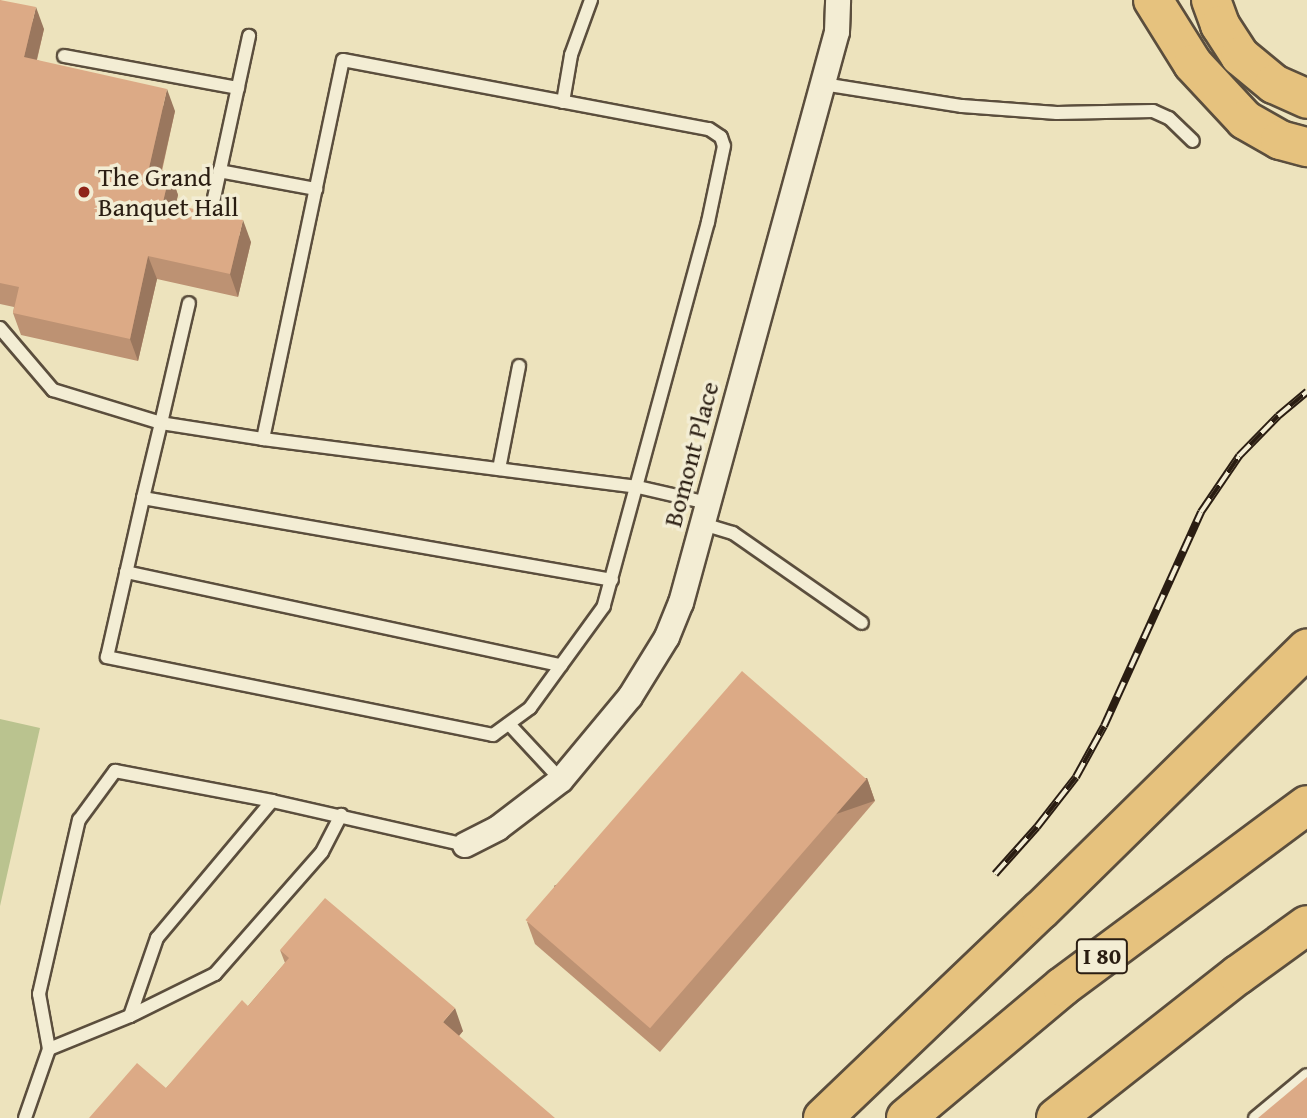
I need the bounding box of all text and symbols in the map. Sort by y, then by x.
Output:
place label: The Grand Banquet Hall [98,161,239,222]
marker: The Grand Banquet Hall [76,184,92,200]
street label: Bomont Place [657,378,725,530]
road number: I 80 [1076,936,1128,976]

